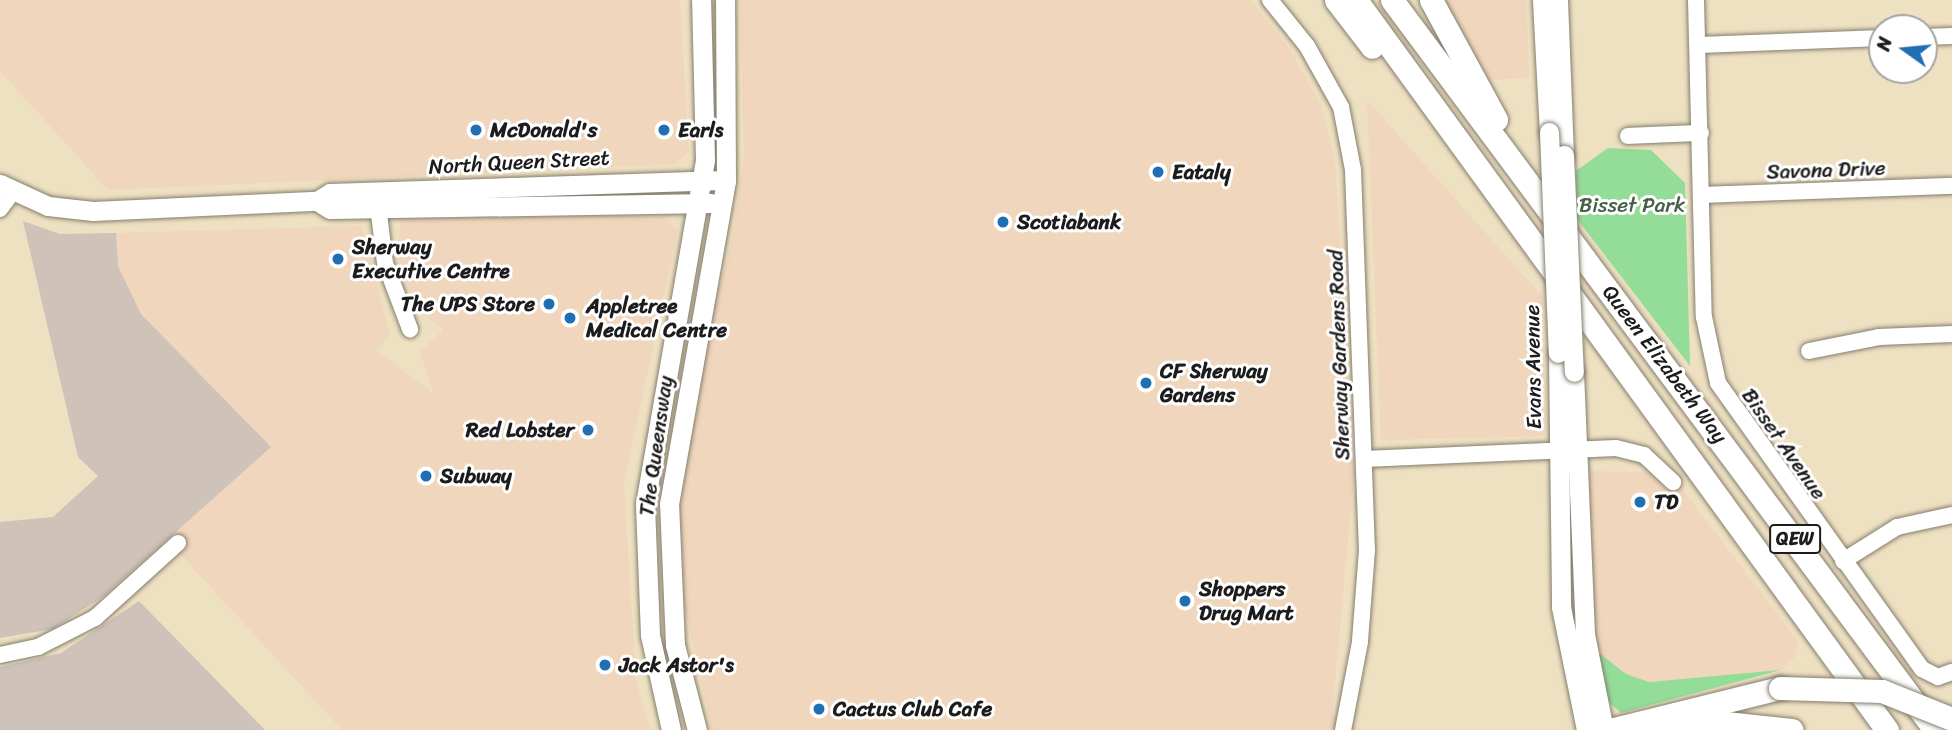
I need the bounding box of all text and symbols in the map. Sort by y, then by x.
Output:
north arrow [1868,14,1938,84]
text: N [1867,33,1902,55]
place label: McDonald's [490,117,597,143]
place label: Earls [678,117,723,143]
marker: McDonald's [468,122,484,138]
marker: Earls [656,122,672,138]
street label: North Queen Street [427,145,611,179]
street label: Savona Drive [1766,155,1886,185]
place label: Eataly [1172,159,1231,185]
marker: Eataly [1150,164,1166,180]
park label: Bisset Park [1579,192,1685,218]
place label: Scotiabank [1017,209,1121,235]
marker: Scotiabank [995,214,1011,230]
place label: Sherway Executive Centre [352,234,511,284]
street label: Sherway Gardens Road [1323,249,1355,461]
marker: Sherway Executive Centre [330,251,346,267]
street label: Queen Elizabeth Way [1597,280,1733,448]
place label: The UPS Store [398,291,535,317]
place label: Appletree Medical Centre [586,293,727,343]
marker: The UPS Store [541,296,557,312]
street label: Evans Avenue [1519,305,1547,429]
marker: Appletree Medical Centre [560,308,580,328]
place label: CF Sherway Gardens [1160,358,1270,408]
street label: The Queensway [634,374,678,518]
marker: CF Sherway Gardens [1138,375,1154,391]
street label: Bisset Avenue [1736,383,1832,505]
place label: Red Lobster [465,417,574,443]
marker: Red Lobster [580,422,596,438]
place label: Subway [440,463,512,489]
marker: Subway [418,468,434,484]
place label: TD [1654,489,1678,515]
marker: TD [1632,494,1648,510]
road number: QEW [1769,524,1821,554]
place label: Shoppers Drug Mart [1199,576,1293,626]
marker: Shoppers Drug Mart [1177,593,1193,609]
place label: Jack Astor's [619,652,736,678]
marker: Jack Astor's [597,657,613,673]
place label: Cactus Club Cafe [833,696,992,722]
marker: Cactus Club Cafe [811,701,827,717]

